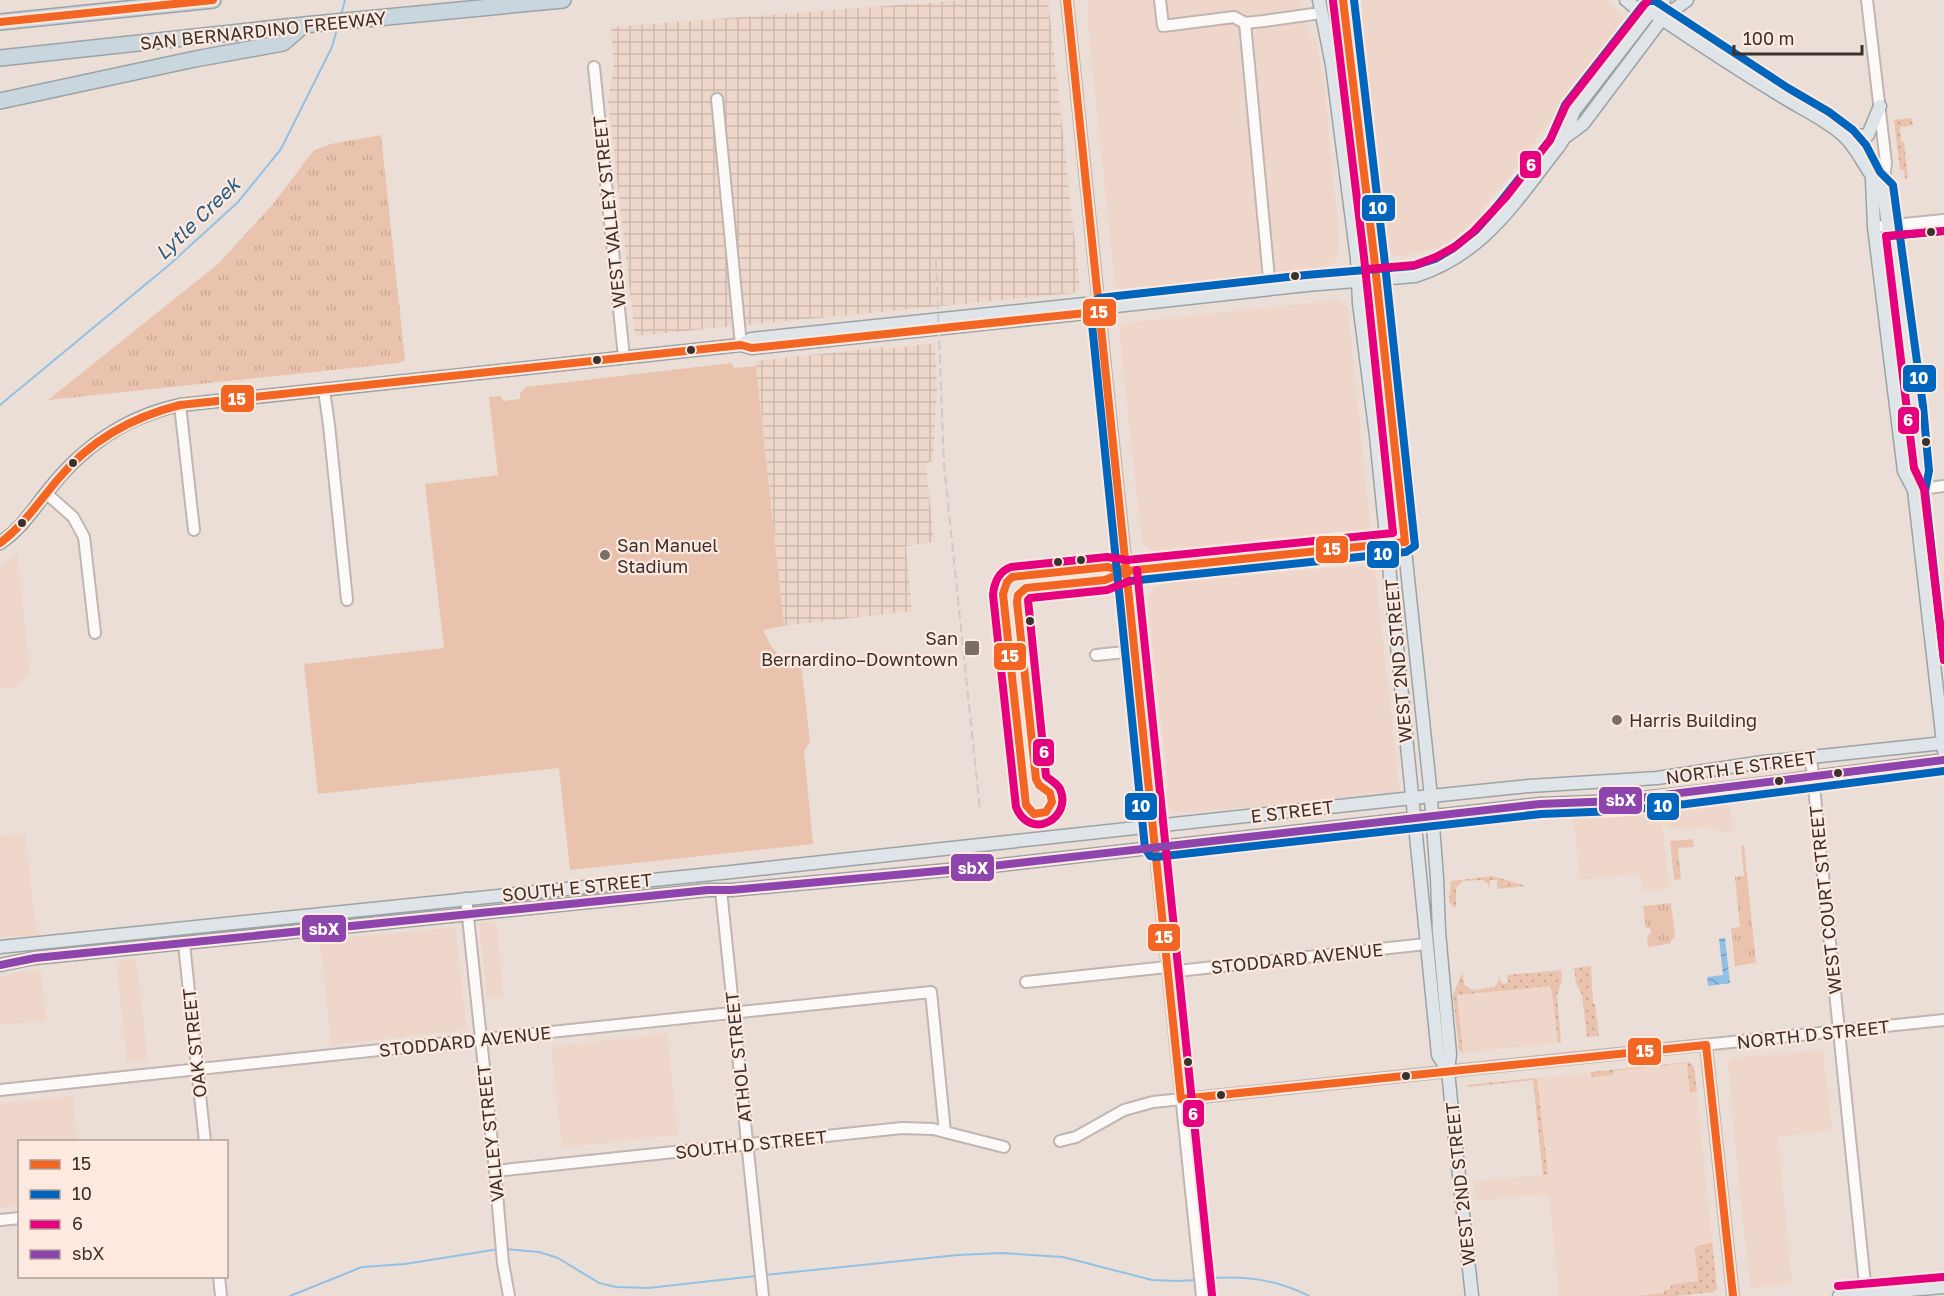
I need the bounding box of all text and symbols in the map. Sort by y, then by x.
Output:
street label: SAN BERNARDINO FREEWAY [139,6,388,54]
scale bar [1734,18,1862,56]
text: 100 m [1743,27,1794,49]
street label: WEST VALLEY STREET [588,115,630,309]
line badge: 6 [1519,150,1542,179]
text: 6 [1526,155,1536,175]
water label: Lytle Creek [150,170,247,265]
line badge: 10 [1361,194,1396,222]
text: 10 [1369,198,1387,218]
unlabelled marker [1925,226,1937,238]
unlabelled marker [1289,270,1301,282]
line badge: 15 [1082,298,1117,327]
text: 15 [1090,302,1108,322]
unlabelled marker [685,344,697,356]
unlabelled marker [591,354,603,366]
line badge: 10 [1902,364,1937,393]
text: 10 [1910,368,1928,388]
line badge: 15 [220,384,255,413]
text: 15 [228,389,246,409]
line badge: 6 [1897,406,1920,435]
text: 6 [1903,410,1913,430]
unlabelled marker [1920,436,1932,448]
unlabelled marker [67,457,79,469]
unlabelled marker [16,517,28,529]
place label: San Manuel Stadium [617,534,718,577]
line badge: 15 [1315,535,1349,564]
text: 15 [1323,539,1341,559]
line badge: 10 [1366,540,1400,569]
text: 10 [1374,544,1392,564]
marker: San Manuel Stadium [598,548,612,562]
unlabelled marker [1075,554,1087,566]
unlabelled marker [1052,556,1064,568]
street label: WEST 2ND STREET [1380,578,1416,744]
unlabelled marker [1024,615,1036,627]
place label: San Bernardino–Downtown [761,627,958,670]
marker: San Bernardino–Downtown [963,639,981,657]
line badge: 15 [993,642,1027,671]
text: 15 [1001,646,1019,666]
place label: Harris Building [1629,709,1757,731]
marker: Harris Building [1610,713,1624,727]
line badge: 6 [1032,738,1055,767]
text: 6 [1039,742,1049,762]
street label: NORTH E STREET [1664,746,1818,788]
unlabelled marker [1832,767,1844,779]
unlabelled marker [1773,775,1785,787]
line badge: sbX [1598,786,1643,815]
text: sbX [1606,790,1637,810]
line badge: 10 [1124,792,1158,821]
line badge: 10 [1646,792,1680,821]
street label: E STREET [1249,795,1335,827]
text: 10 [1132,796,1150,816]
text: 10 [1654,796,1672,816]
street label: WEST COURT STREET [1804,805,1846,995]
line badge: sbX [950,853,995,882]
text: sbX [958,858,989,878]
street label: SOUTH E STREET [501,868,653,906]
line badge: sbX [301,914,347,943]
text: sbX [309,919,340,939]
line badge: 15 [1147,923,1181,952]
text: 15 [1155,927,1173,947]
street label: STODDARD AVENUE [1210,938,1384,978]
street label: OAK STREET [177,987,211,1099]
street label: ATHOL STREET [720,990,756,1124]
street label: NORTH D STREET [1735,1015,1891,1053]
street label: STODDARD AVENUE [378,1021,552,1061]
line badge: 15 [1627,1037,1662,1066]
text: 15 [1636,1041,1654,1061]
unlabelled marker [1182,1056,1194,1068]
street label: VALLEY STREET [472,1063,508,1203]
unlabelled marker [1400,1070,1412,1082]
unlabelled marker [1215,1089,1227,1101]
line badge: 6 [1182,1099,1205,1128]
street label: WEST 2ND STREET [1440,1101,1480,1267]
text: 6 [1188,1104,1198,1124]
street label: SOUTH D STREET [674,1125,828,1163]
legend [18,1140,228,1278]
text: 15 [72,1152,91,1174]
text: 10 [72,1182,92,1204]
text: 6 [72,1212,83,1234]
text: sbX [72,1242,105,1264]

